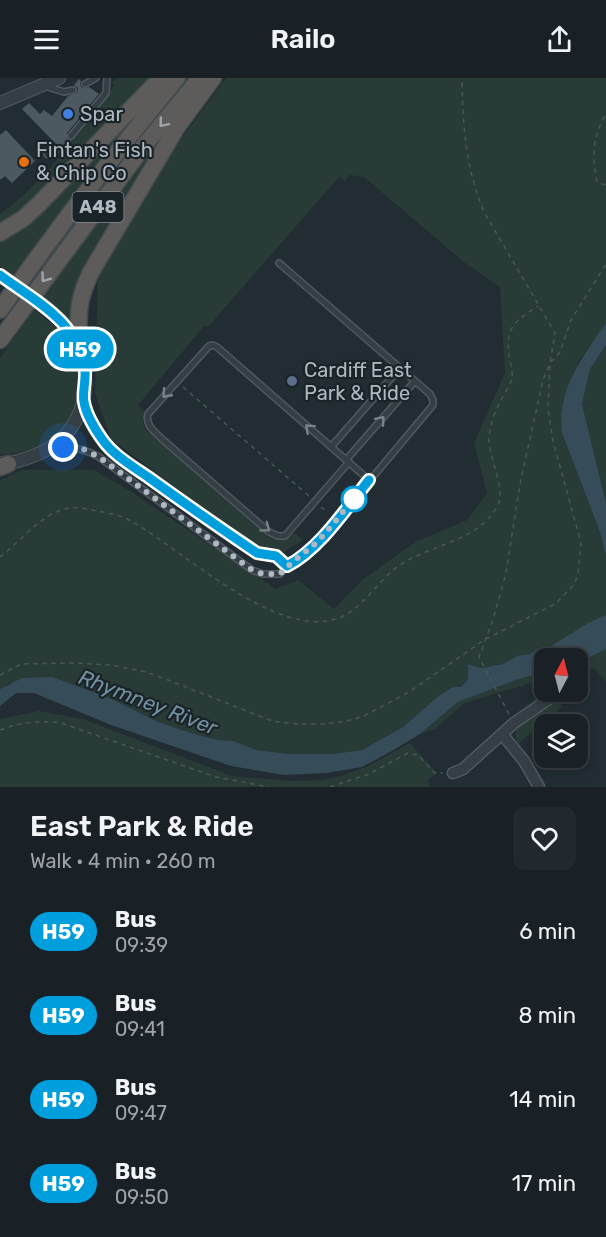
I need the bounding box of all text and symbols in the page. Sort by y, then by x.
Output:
icon: menu [30,23,63,56]
text: Railo [270,23,336,55]
icon: share [543,23,576,56]
place label: Spar [80,102,123,126]
marker: Spar [61,107,75,121]
one-way arrow [159,116,170,127]
place label: Fintan's Fish & Chip Co [36,138,153,185]
marker: Fintan's Fish & Chip Co [17,155,31,169]
road number: A48 [72,192,124,222]
one-way arrow [42,272,53,283]
line badge: H59 [46,330,115,368]
text: H59 [59,337,101,362]
place label: Cardiff East Park & Ride [304,358,412,405]
marker: Cardiff East Park & Ride [285,374,299,388]
one-way arrow [162,387,173,398]
one-way arrow [374,416,385,427]
one-way arrow [306,424,316,435]
your location [48,432,78,462]
unlabelled marker [341,486,367,512]
one-way arrow [259,521,270,532]
north arrow [534,648,588,702]
map controls [534,648,588,768]
water label: Rhymney River [75,664,222,740]
button: layers [534,714,588,768]
button: heart [513,807,576,870]
text: East Park & Ride [30,810,254,843]
text: Walk · 4 min · 260 m [30,849,216,873]
text: Bus [115,906,156,933]
text: 6 min [519,918,576,945]
text: H59 [42,919,85,944]
text: 09:39 [115,933,168,957]
text: Bus [115,990,156,1017]
text: 8 min [518,1002,576,1029]
text: H59 [42,1003,85,1028]
text: 09:41 [115,1017,165,1041]
text: Bus [115,1074,156,1101]
text: 14 min [509,1086,576,1113]
text: H59 [42,1087,85,1112]
text: 09:47 [115,1101,167,1125]
text: Bus [115,1158,156,1185]
text: 17 min [512,1170,576,1197]
text: H59 [42,1171,85,1196]
text: 09:50 [115,1185,169,1209]

